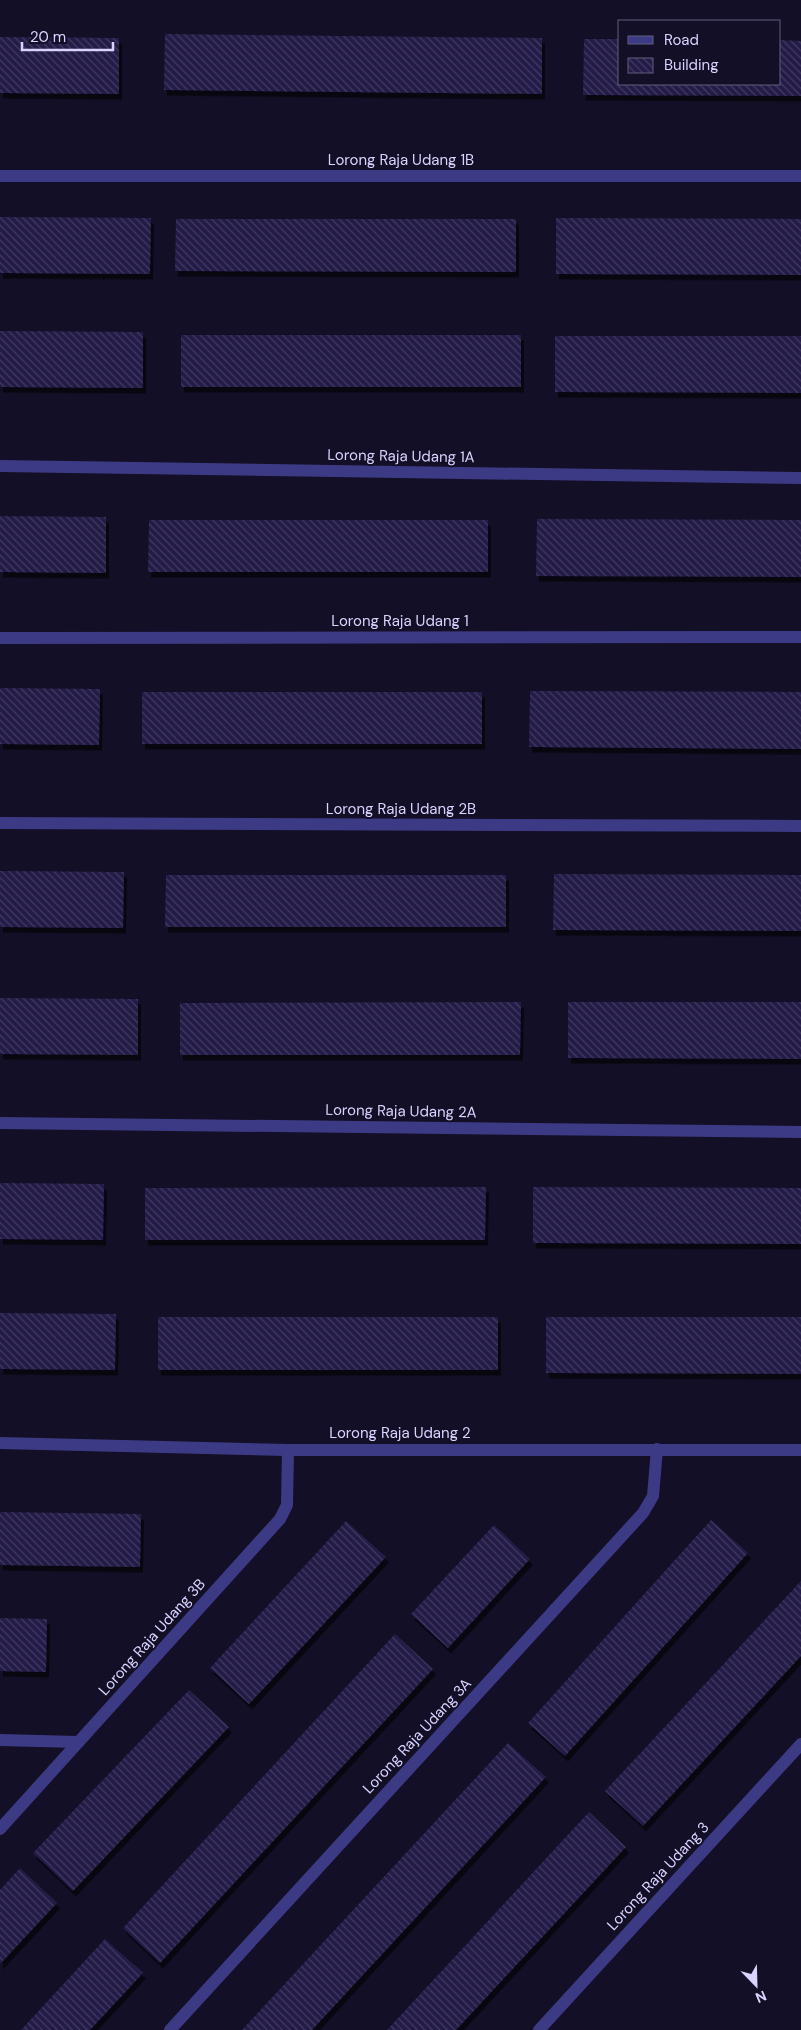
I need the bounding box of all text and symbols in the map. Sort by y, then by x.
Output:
scale bar [22,20,114,52]
legend [618,20,781,85]
text: 20 m [30,27,66,47]
text: Road [664,30,699,50]
text: Building [664,55,719,75]
street label: Lorong Raja Udang 1B [328,150,474,170]
street label: Lorong Raja Udang 1A [327,445,475,467]
street label: Lorong Raja Udang 1 [331,611,469,631]
street label: Lorong Raja Udang 2B [326,799,476,819]
street label: Lorong Raja Udang 2A [325,1100,477,1122]
street label: Lorong Raja Udang 2 [329,1423,471,1443]
street label: Lorong Raja Udang 3B [94,1574,210,1700]
street label: Lorong Raja Udang 3A [358,1674,476,1798]
street label: Lorong Raja Udang 3 [602,1817,714,1935]
north arrow [731,1960,781,2010]
text: N [753,1987,769,2007]

